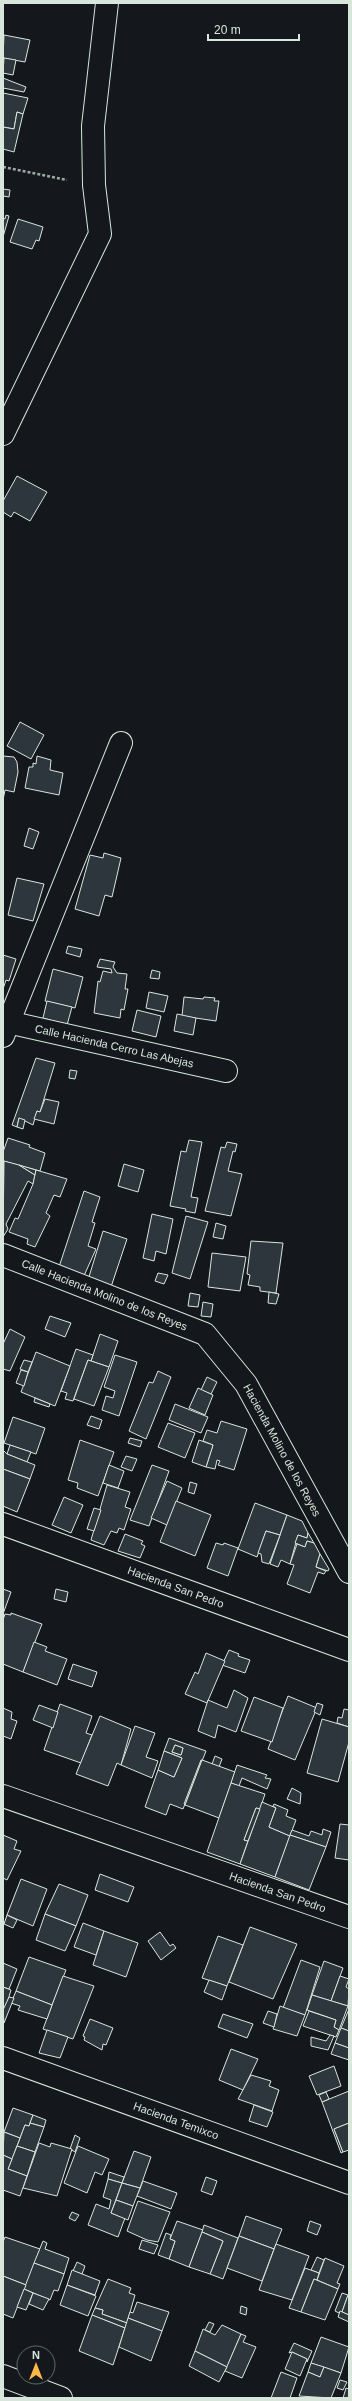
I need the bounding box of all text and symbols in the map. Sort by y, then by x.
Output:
scale bar [208,16,299,42]
text: 20 m [214,23,241,37]
street label: Calle Hacienda Cerro Las Abejas [34,1022,195,1070]
street label: Calle Hacienda Molino de los Reyes [20,1257,190,1333]
street label: Hacienda Molino de los Reyes [241,1382,323,1519]
street label: Hacienda San Pedro [126,1564,226,1610]
street label: Hacienda San Pedro [228,1870,328,1915]
street label: Hacienda Temixco [132,2100,220,2141]
north arrow [16,2345,56,2385]
text: N [32,2349,40,2361]

